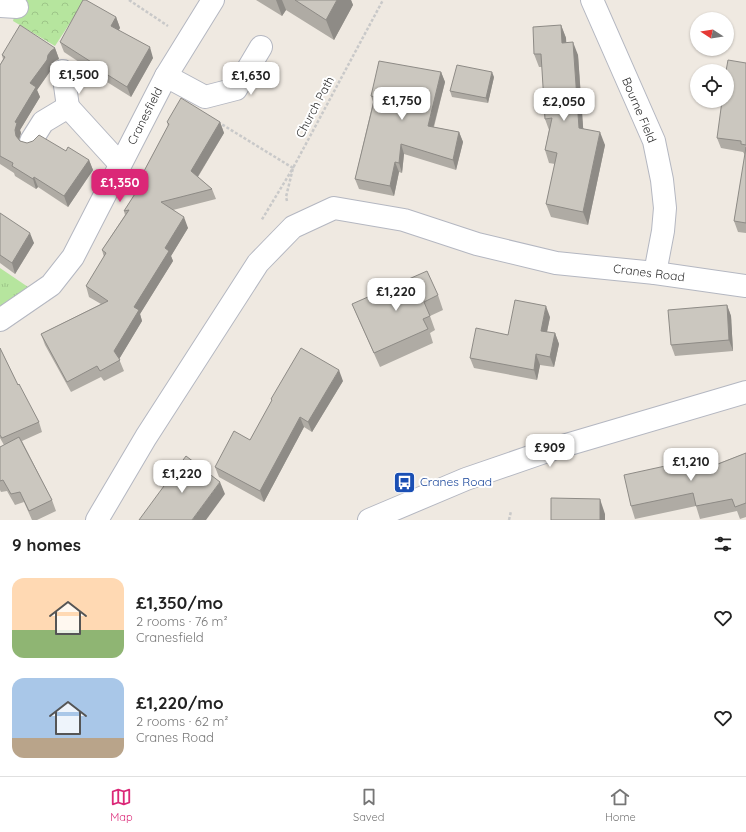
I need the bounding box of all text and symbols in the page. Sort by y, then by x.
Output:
north arrow [690,12,734,56]
map controls [690,12,734,108]
pin: £1,500 [46,61,112,95]
pin: £1,630 [218,62,284,96]
button: locate [690,64,734,108]
text: £1,500 [59,66,99,82]
text: £1,630 [232,67,270,83]
street label: Church Path [292,73,337,140]
street label: Bourne Field [619,75,660,145]
street label: Cranesfield [124,85,165,147]
pin: £1,750 [369,87,435,121]
pin: £2,050 [531,88,597,122]
text: £1,750 [382,92,422,108]
text: £2,050 [543,93,585,109]
pin: £1,350 [87,169,153,203]
text: £1,350 [100,174,140,190]
street label: Cranes Road [612,261,686,284]
pin: £1,220 [363,278,429,312]
text: £1,220 [376,283,416,299]
pin: £909 [526,434,574,468]
text: £909 [535,439,565,455]
pin: £1,210 [658,448,724,482]
text: £1,210 [672,453,710,469]
pin: £1,220 [149,460,215,494]
text: £1,220 [162,465,202,481]
bus stop icon: Cranes Road [391,469,417,495]
place label: Cranes Road [420,474,492,489]
icon: filters [712,533,734,555]
text: 9 homes [12,534,81,555]
text: £1,350/mo [136,592,223,613]
icon: home [44,594,92,642]
icon: heart [712,607,734,629]
text: 2 rooms · 76 m² [136,613,228,629]
text: Cranesfield [136,629,204,645]
text: £1,220/mo [136,692,224,713]
icon: home [44,694,92,742]
icon: heart [712,707,734,729]
text: 2 rooms · 62 m² [136,713,228,729]
text: Cranes Road [136,729,214,745]
tab: Map [110,786,133,824]
tab: Saved [353,786,384,824]
tab: Home [605,786,636,824]

